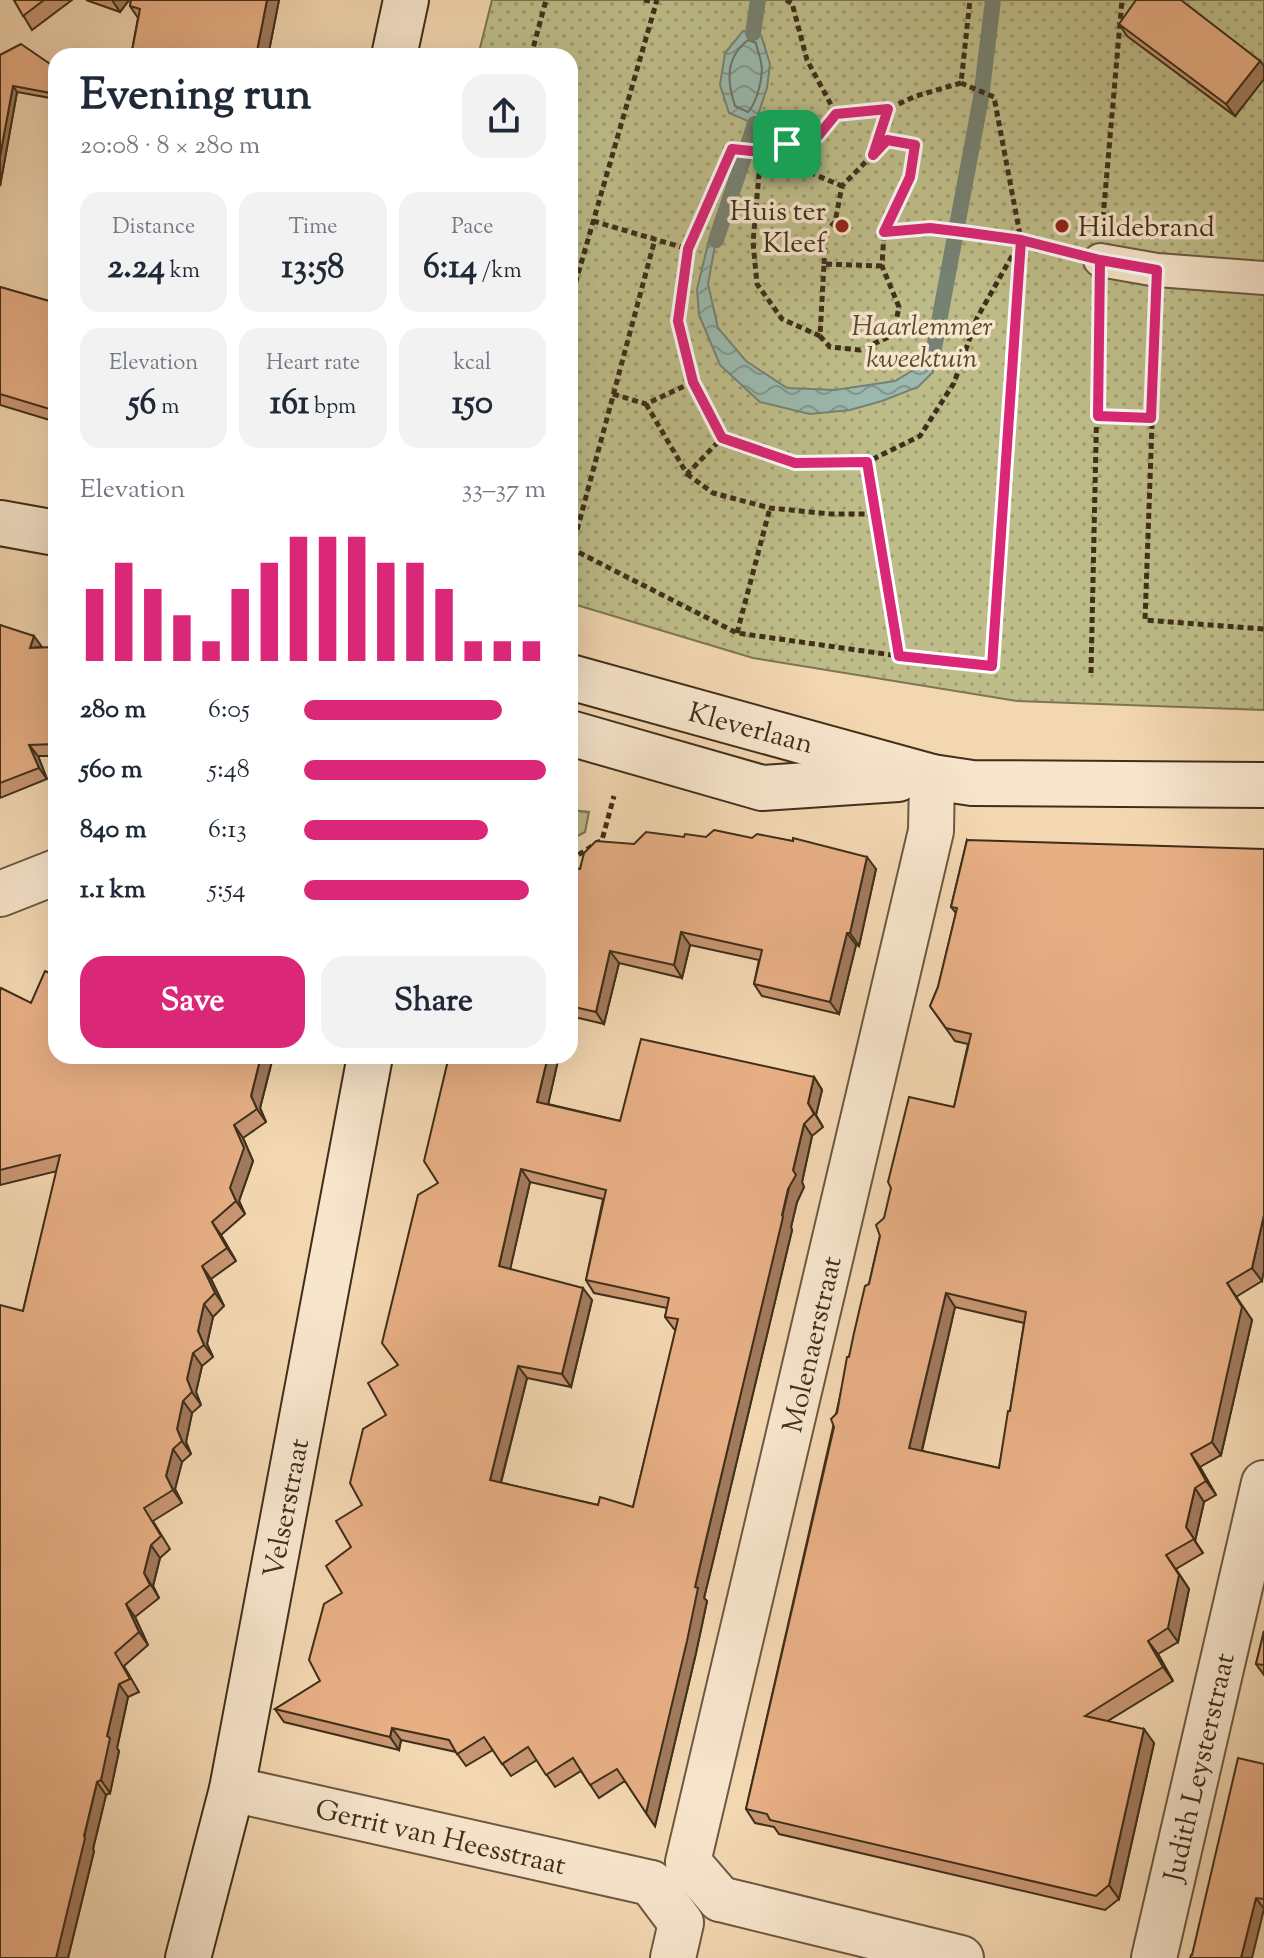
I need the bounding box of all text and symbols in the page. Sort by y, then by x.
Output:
text: Evening run [80,66,312,129]
button: share [462,74,546,158]
pin [753,110,821,178]
icon: arrive [765,122,809,166]
text: 20:08 · 8 × 280 m [80,128,260,165]
place label: Huis ter Kleef [730,193,827,265]
place label: Hildebrand [1078,209,1215,249]
text: Distance [112,212,195,244]
text: Time [289,212,337,244]
text: Pace [451,212,493,244]
marker: Huis ter Kleef [833,217,851,235]
marker: Hildebrand [1053,217,1071,235]
text: 2.24 [107,244,165,293]
text: 13:58 [282,244,344,293]
text: 6:14 [423,244,477,293]
text: km [165,256,200,288]
text: /km [477,256,522,288]
park label: Haarlemmer kweektuin [851,308,993,380]
text: Elevation [109,348,198,380]
text: Heart rate [266,348,360,380]
text: kcal [453,348,491,380]
text: 56 [128,380,156,429]
text: 161 [270,380,309,429]
text: 150 [452,380,493,429]
text: m [156,392,179,424]
text: bpm [309,392,356,424]
text: Elevation [80,472,185,509]
text: 33–37 m [462,472,546,509]
text: 280 m [80,692,146,729]
text: 6:05 [208,692,250,729]
street label: Kleverlaan [683,694,817,766]
text: 560 m [80,752,143,789]
text: 5:48 [208,752,250,789]
text: 840 m [80,812,146,849]
text: 6:13 [208,812,247,849]
text: 1.1 km [80,872,145,909]
text: 5:54 [208,872,246,909]
button: Save [80,956,305,1048]
button: Share [321,956,546,1048]
street label: Molenaerstraat [774,1252,854,1437]
street label: Velserstraat [255,1435,321,1582]
street label: Judith Leysterstraat [1155,1649,1247,1888]
street label: Gerrit van Heesstraat [311,1791,570,1887]

